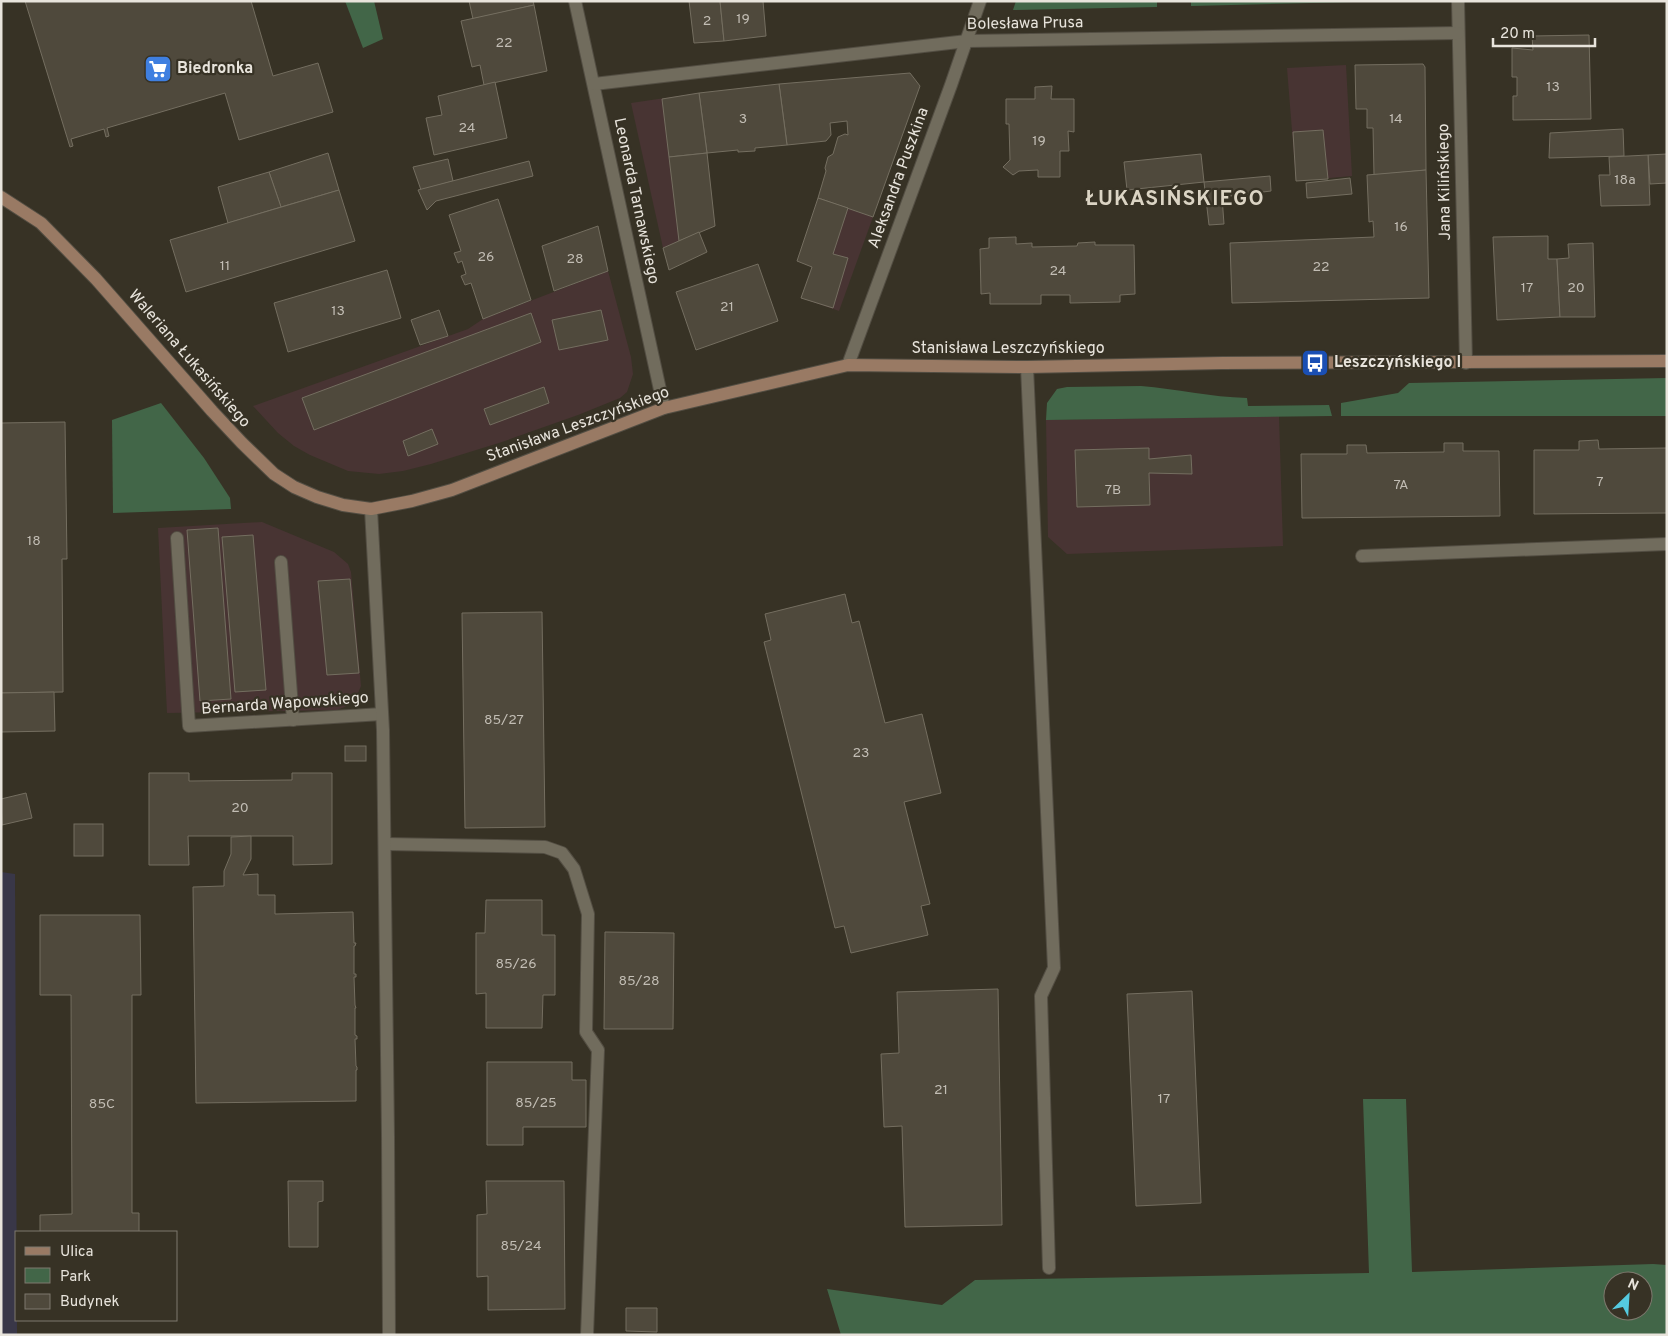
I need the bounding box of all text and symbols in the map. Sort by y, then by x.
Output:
house number: 19 [736,11,750,28]
house number: 2 [703,13,711,30]
street label: Bolesława Prusa [967,13,1083,35]
scale bar [1493,15,1596,47]
text: 20 m [1500,25,1535,44]
house number: 22 [495,35,513,52]
supermarket icon: Biedronka [143,54,173,84]
place label: Biedronka [177,59,253,79]
house number: 13 [1546,79,1560,96]
street label: Aleksandra Puszkina [864,105,934,251]
house number: 3 [739,111,747,128]
house number: 14 [1389,111,1403,128]
street label: Leonarda Tarnawskiego [609,116,663,286]
house number: 24 [458,120,476,137]
street label: Jana Kilińskiego [1434,123,1456,241]
house number: 19 [1032,133,1046,150]
house number: 18a [1614,172,1636,189]
district label: ŁUKASIŃSKIEGO [1085,185,1265,213]
house number: 16 [1394,219,1408,236]
house number: 26 [478,249,494,266]
house number: 28 [566,251,584,268]
house number: 11 [220,258,230,275]
house number: 22 [1312,259,1330,276]
house number: 24 [1049,263,1067,280]
house number: 17 [1521,280,1533,297]
house number: 20 [1567,280,1585,297]
street label: Waleriana Łukasińskiego [124,286,254,432]
house number: 21 [720,299,734,316]
house number: 13 [331,303,345,320]
street label: Stanisława Leszczyńskiego [911,339,1105,359]
bus stop icon: Leszczyńskiego I [1300,348,1330,378]
place label: Leszczyńskiego I [1334,353,1461,373]
street label: Stanisława Leszczyńskiego [484,383,672,467]
house number: 7 [1596,474,1604,491]
house number: 7A [1393,477,1409,494]
house number: 7B [1105,482,1121,499]
house number: 18 [27,533,41,550]
street label: Bernarda Wapowskiego [201,688,369,720]
house number: 85/27 [484,712,524,729]
house number: 23 [853,745,870,762]
house number: 20 [231,800,249,817]
house number: 85/26 [495,956,537,973]
house number: 85/28 [618,973,660,990]
house number: 21 [934,1082,948,1099]
house number: 17 [1158,1091,1170,1108]
house number: 85/25 [515,1095,557,1112]
house number: 85C [89,1096,115,1113]
legend [15,1231,178,1321]
house number: 85/24 [500,1238,542,1255]
text: Ulica [60,1243,93,1262]
text: Park [60,1268,91,1287]
north arrow [1603,1271,1653,1321]
text: N [1625,1276,1641,1295]
text: Budynek [60,1293,119,1312]

